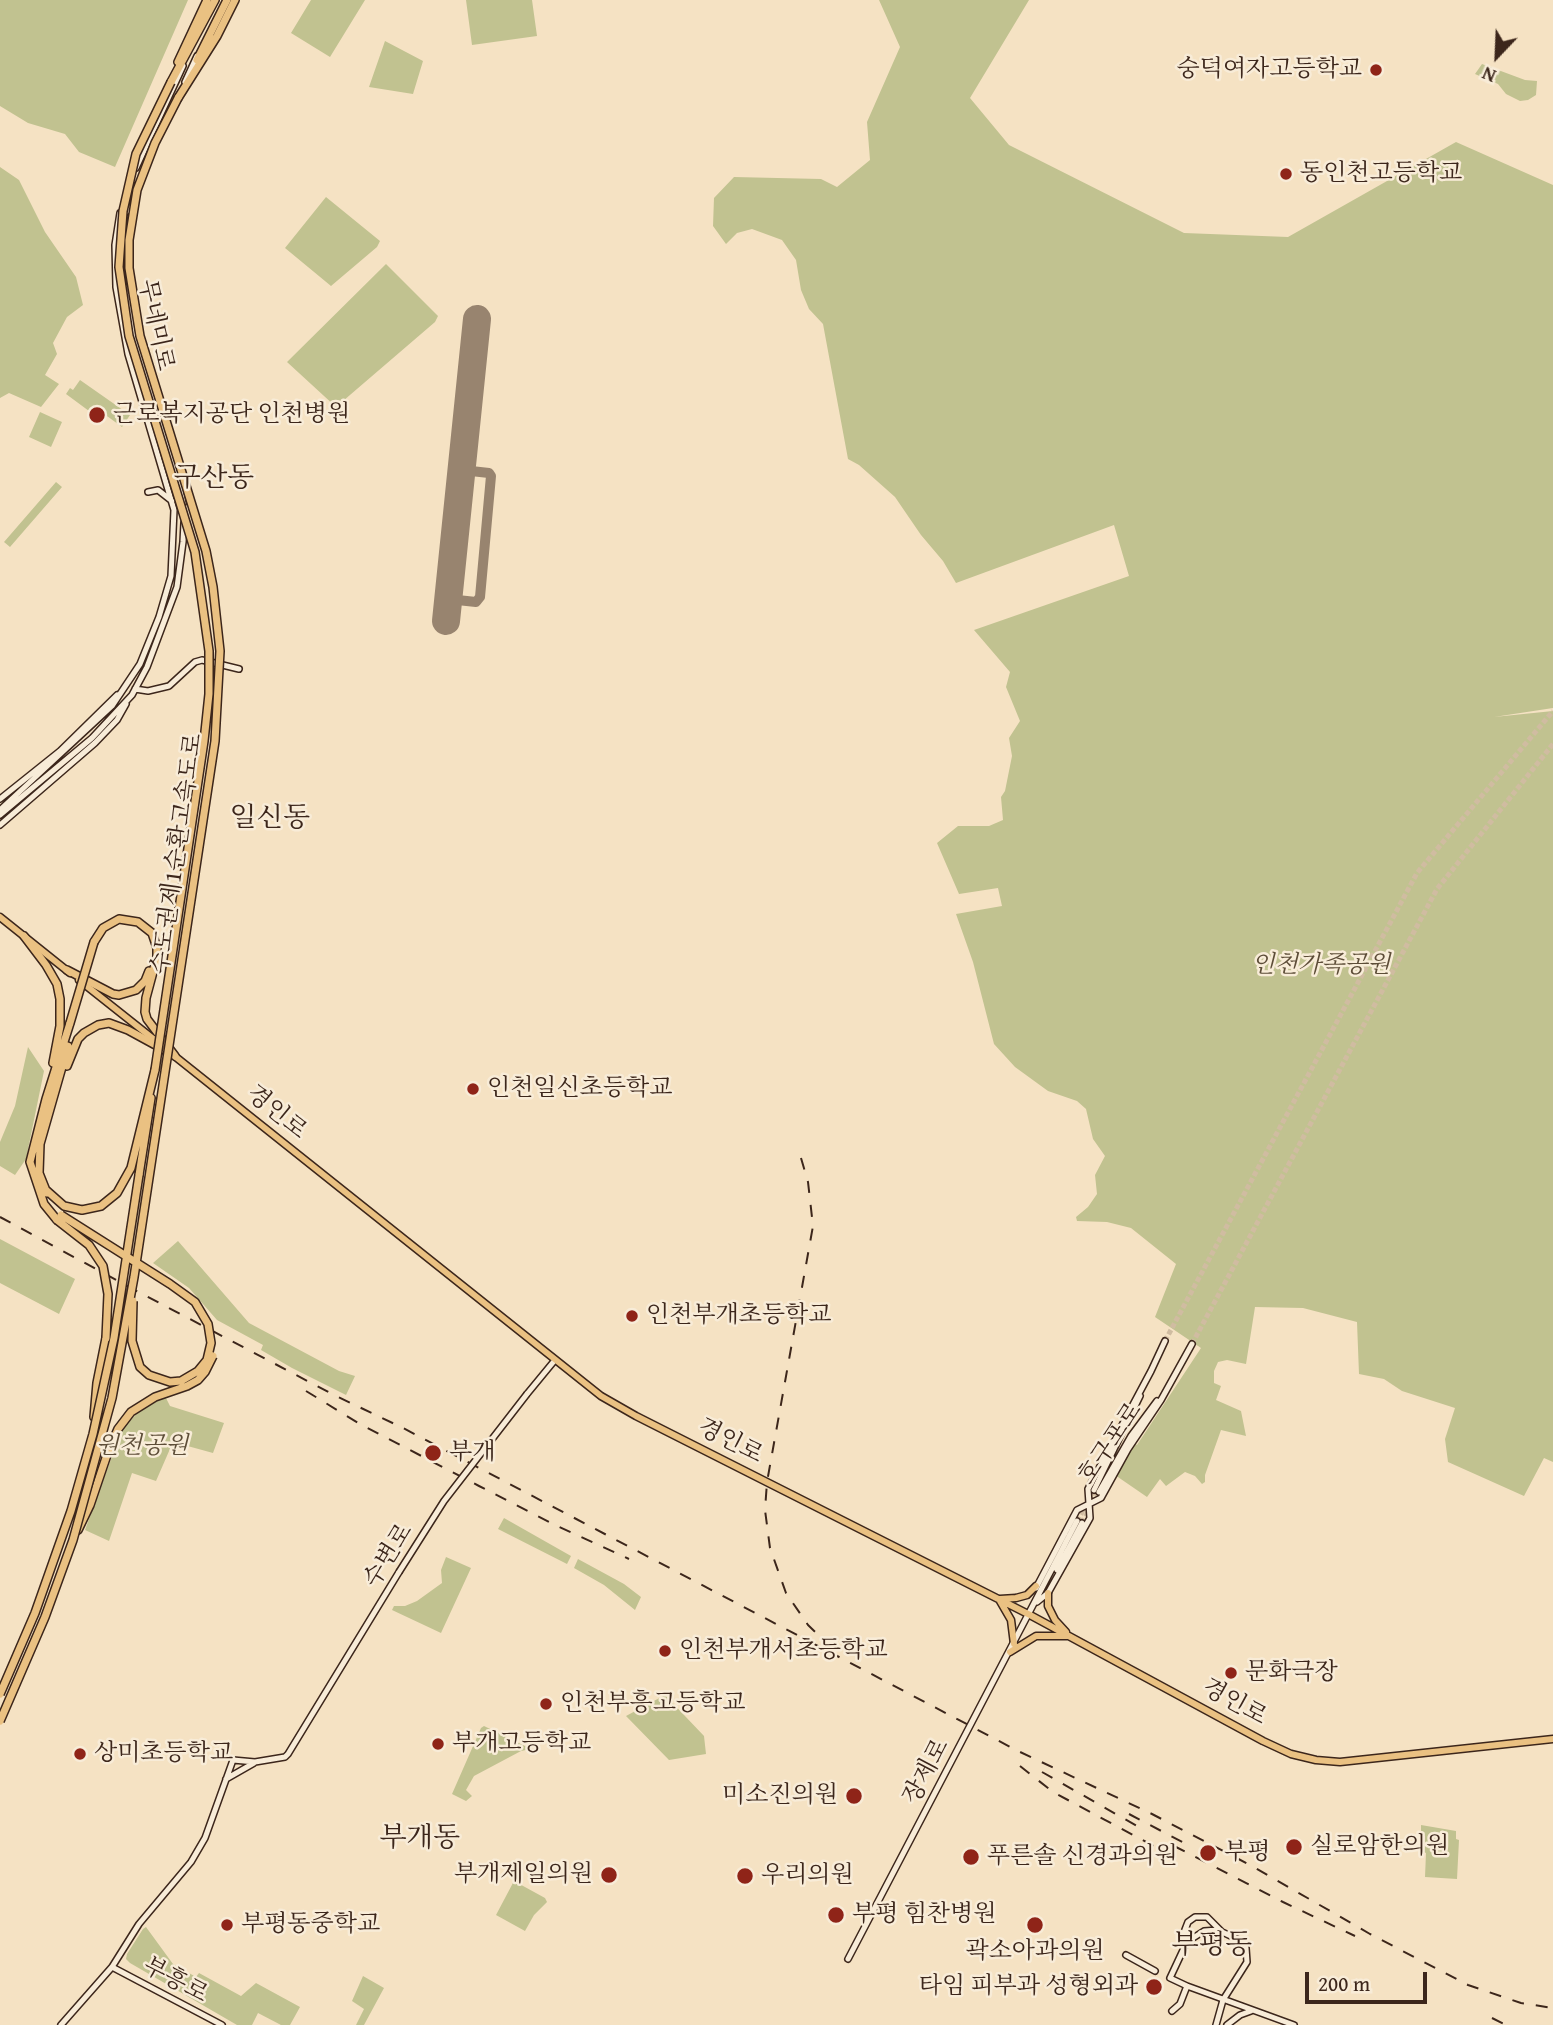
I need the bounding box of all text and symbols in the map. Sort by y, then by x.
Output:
north arrow [1462,21,1532,91]
place label: 숭덕여자고등학교 [1177,56,1362,84]
text: N [1477,60,1500,91]
marker: 숭덕여자고등학교 [1368,62,1384,78]
place label: 동인천고등학교 [1300,160,1462,188]
marker: 동인천고등학교 [1278,166,1294,182]
street label: 무네미로 [131,277,179,373]
place label: 근로복지공단 인천병원 [113,401,350,429]
marker: 근로복지공단 인천병원 [87,405,107,425]
district label: 구산동 [173,462,255,496]
street label: 수도권제1순환고속도로 [147,731,209,977]
district label: 일신동 [229,802,311,836]
park label: 인천가족공원 [1251,952,1391,980]
place label: 인천일신초등학교 [487,1075,672,1103]
street label: 경인로 [240,1080,312,1146]
marker: 인천일신초등학교 [465,1081,481,1097]
place label: 인천부개초등학교 [646,1302,831,1330]
marker: 인천부개초등학교 [624,1308,640,1324]
street label: 호구포로 [1073,1398,1149,1490]
street label: 경인로 [692,1413,768,1471]
park label: 원천공원 [96,1433,188,1461]
place label: 부개 [449,1439,495,1467]
marker: 부개 [423,1443,443,1463]
street label: 수변로 [358,1519,420,1593]
place label: 인천부개서초등학교 [679,1637,888,1665]
marker: 인천부개서초등학교 [657,1643,673,1659]
place label: 문화극장 [1245,1659,1338,1687]
marker: 문화극장 [1223,1665,1239,1681]
street label: 경인로 [1197,1674,1271,1732]
place label: 인천부흥고등학교 [560,1690,745,1718]
marker: 인천부흥고등학교 [538,1696,554,1712]
place label: 부개고등학교 [452,1730,591,1758]
street label: 장제로 [898,1735,956,1809]
marker: 부개고등학교 [430,1736,446,1752]
place label: 상미초등학교 [94,1740,233,1768]
marker: 상미초등학교 [72,1746,88,1762]
place label: 미소진의원 [722,1782,838,1810]
marker: 미소진의원 [844,1786,864,1806]
district label: 부개동 [379,1822,461,1856]
place label: 실로암한의원 [1310,1833,1449,1861]
marker: 실로암한의원 [1284,1837,1304,1857]
place label: 부평 [1224,1839,1270,1867]
place label: 푸른솔 신경과의원 [987,1843,1178,1871]
marker: 부평 [1198,1843,1218,1863]
marker: 푸른솔 신경과의원 [961,1847,981,1867]
place label: 부개제일의원 [454,1861,593,1889]
place label: 우리의원 [761,1862,854,1890]
marker: 부개제일의원 [599,1865,619,1885]
marker: 우리의원 [735,1866,755,1886]
place label: 부평 힘찬병원 [852,1901,996,1929]
marker: 부평 힘찬병원 [826,1905,846,1925]
place label: 부평동중학교 [241,1911,380,1939]
marker: 곽소아과의원 [1025,1915,1045,1935]
marker: 부평동중학교 [219,1917,235,1933]
district label: 부평동 [1171,1929,1253,1963]
place label: 곽소아과의원 [965,1938,1105,1966]
street label: 부흥로 [138,1952,212,2010]
scale bar [1308,1958,1430,2002]
text: 200 m [1318,1968,1370,1999]
place label: 타임 피부과 성형외과 [919,1973,1138,2001]
marker: 타임 피부과 성형외과 [1144,1977,1164,1997]

